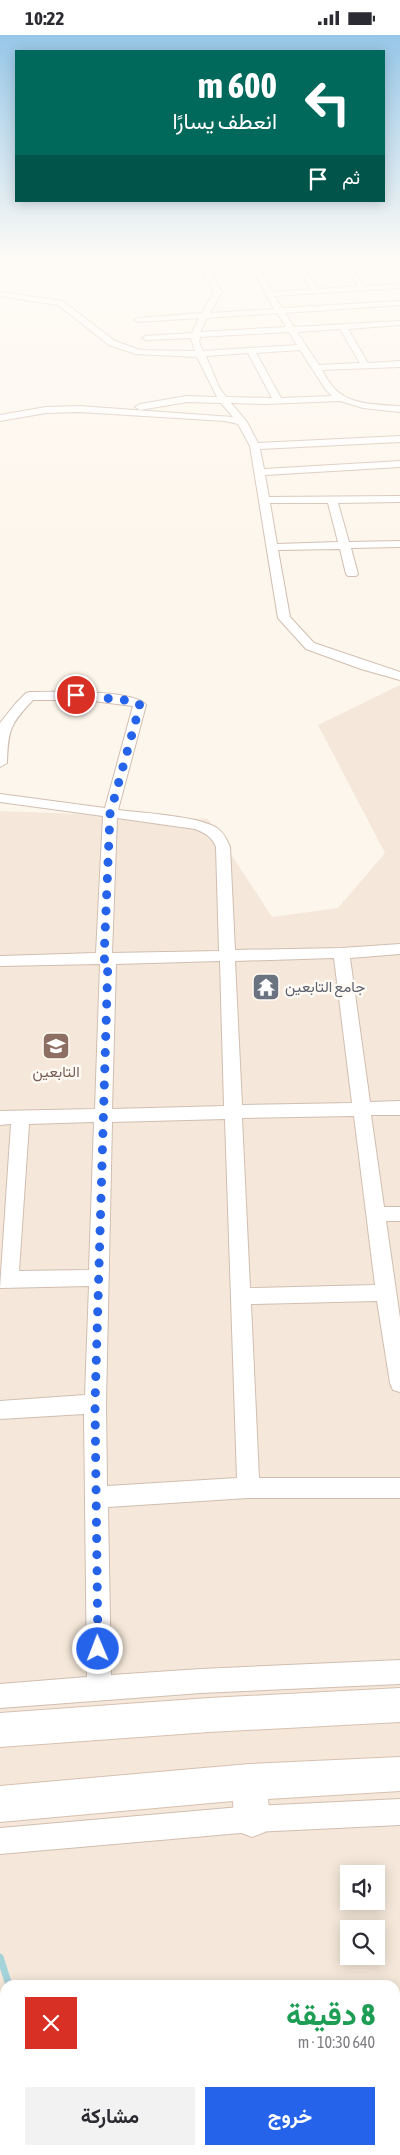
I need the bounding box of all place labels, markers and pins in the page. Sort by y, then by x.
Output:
pin [55,674,97,716]
temple icon: جامع التابعين [251,972,281,1002]
place label: جامع التابعين [285,978,365,998]
school or university icon: التابعين [41,1031,71,1061]
place label: التابعين [32,1063,80,1082]

